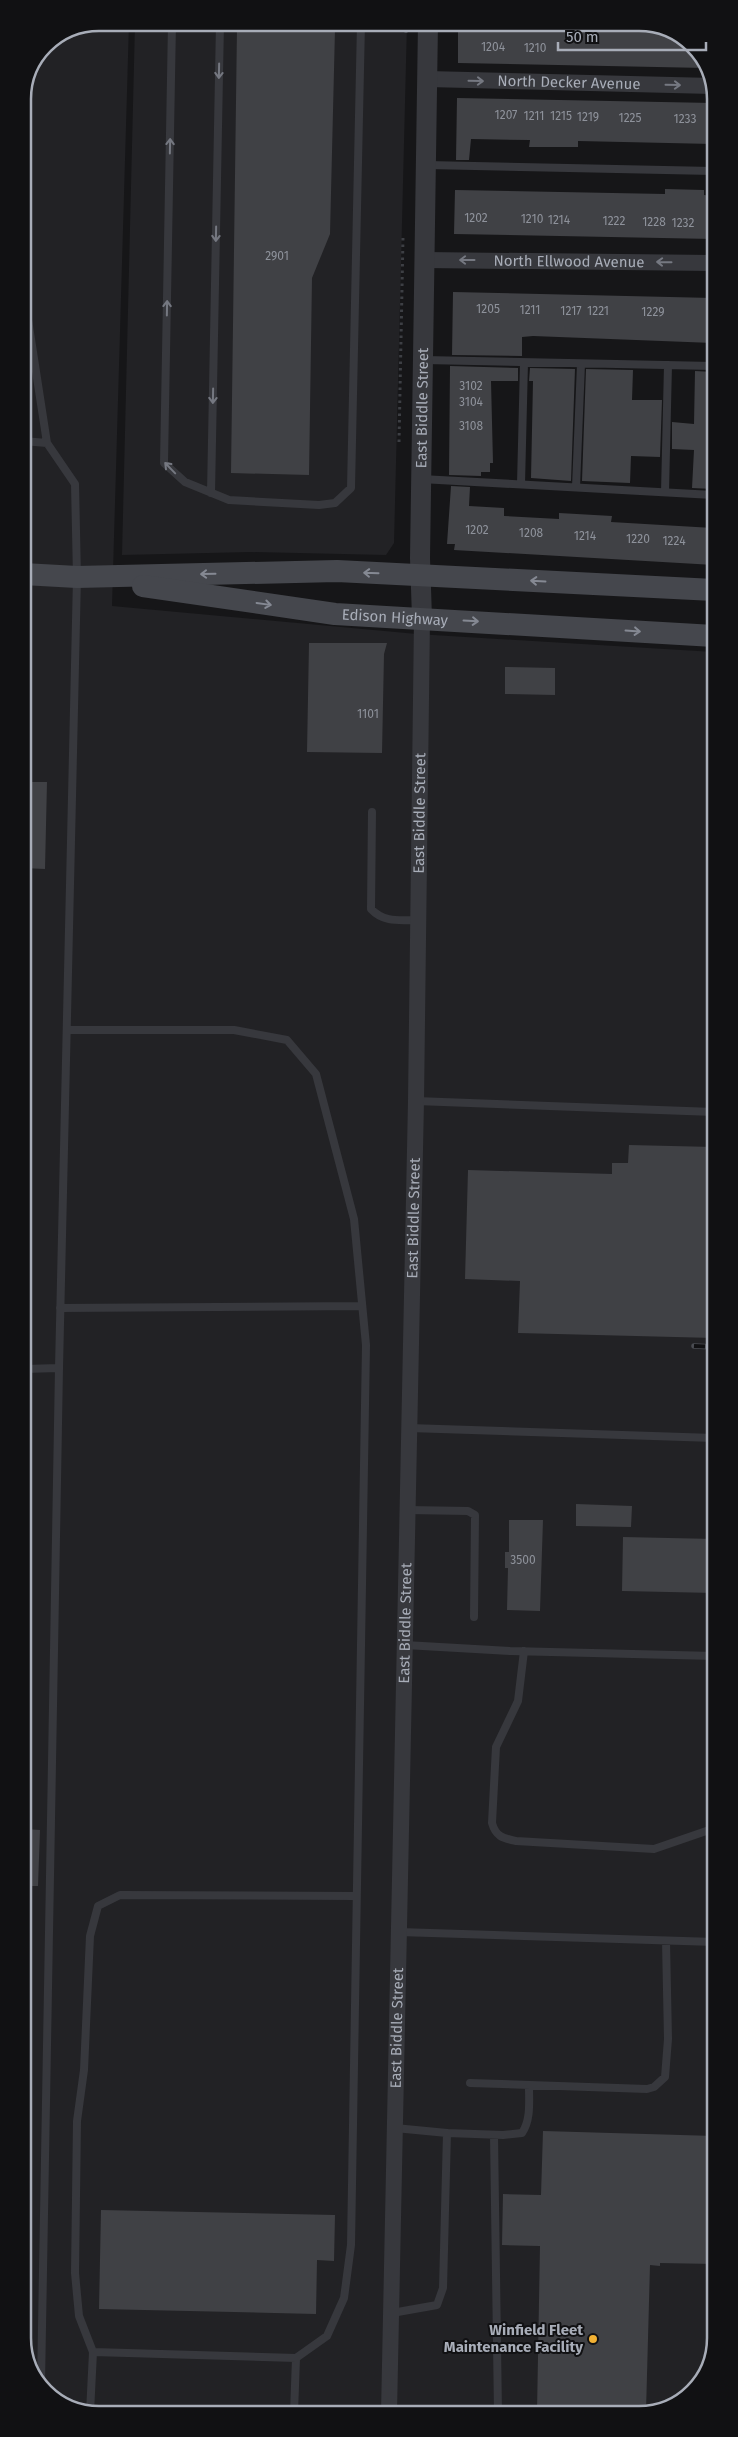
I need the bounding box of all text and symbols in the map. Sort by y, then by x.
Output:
scale bar [558,20,706,52]
text: 50 m [566,28,599,46]
house number: 1204 [481,40,506,54]
house number: 1210 [524,41,547,55]
one-way arrow [214,63,224,79]
street label: North Decker Avenue [497,72,641,93]
one-way arrow [467,76,483,85]
one-way arrow [664,80,681,90]
house number: 1207 [495,108,517,122]
house number: 1211 [523,109,545,123]
house number: 1215 [550,109,572,123]
house number: 1219 [577,110,599,124]
house number: 1225 [618,111,642,125]
house number: 1233 [673,112,697,126]
one-way arrow [165,138,175,154]
house number: 1202 [464,211,488,225]
house number: 1210 [521,212,544,226]
house number: 1214 [548,213,571,227]
house number: 1222 [602,214,626,228]
house number: 1228 [642,215,666,229]
house number: 1232 [672,216,694,230]
one-way arrow [211,226,221,242]
house number: 2901 [265,249,289,263]
street label: North Ellwood Avenue [493,252,645,271]
one-way arrow [459,255,476,265]
one-way arrow [657,258,673,267]
one-way arrow [162,300,172,316]
house number: 1205 [476,302,500,316]
house number: 1211 [519,303,541,317]
house number: 1217 [560,304,582,318]
house number: 1221 [587,304,609,318]
house number: 1229 [641,305,665,319]
street label: East Biddle Street [412,347,432,469]
house number: 3102 [459,379,483,393]
one-way arrow [208,388,218,404]
house number: 3104 [459,395,484,409]
house number: 3108 [459,419,483,433]
one-way arrow [164,462,176,474]
house number: 1202 [465,523,489,537]
house number: 1208 [519,526,544,540]
house number: 1214 [574,529,597,543]
house number: 1220 [626,532,650,546]
house number: 1224 [662,534,686,548]
one-way arrow [363,568,379,577]
one-way arrow [200,569,216,579]
one-way arrow [530,576,546,585]
one-way arrow [256,599,272,609]
street label: Edison Highway [341,605,449,630]
one-way arrow [462,617,478,626]
one-way arrow [624,627,640,636]
house number: 1101 [357,707,379,721]
street label: East Biddle Street [410,752,429,874]
street label: East Biddle Street [403,1157,424,1279]
house number: 3500 [510,1553,536,1567]
street label: East Biddle Street [395,1562,416,1684]
street label: East Biddle Street [387,1967,407,2089]
place label: Winfield Fleet Maintenance Facility [444,2321,583,2356]
marker: Winfield Fleet Maintenance Facility [587,2333,599,2345]

